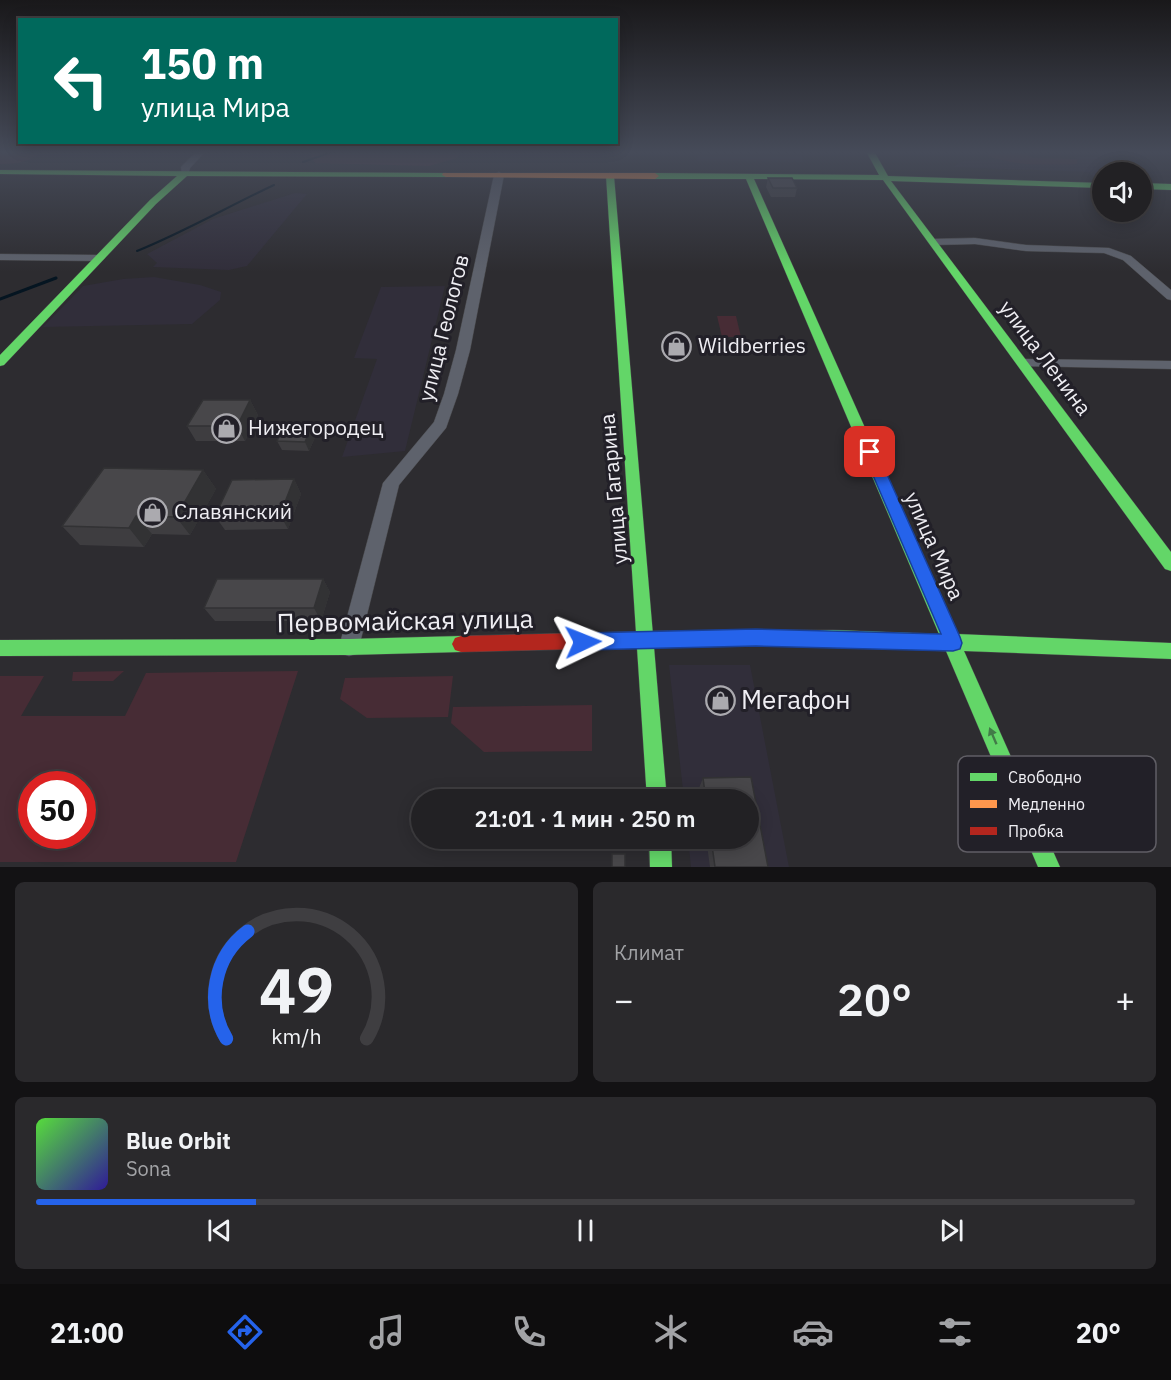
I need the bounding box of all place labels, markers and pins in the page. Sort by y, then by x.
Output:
shop icon: Wildberries [661,330,693,362]
place label: Wildberries [698,331,806,359]
shop icon: Нижегородец [211,412,243,444]
place label: Нижегородец [248,413,384,441]
pin [844,426,895,477]
shop icon: Славянский [137,496,169,528]
place label: Славянский [174,497,292,525]
place label: Мегафон [741,682,851,716]
shop icon: Мегафон [704,684,736,716]

